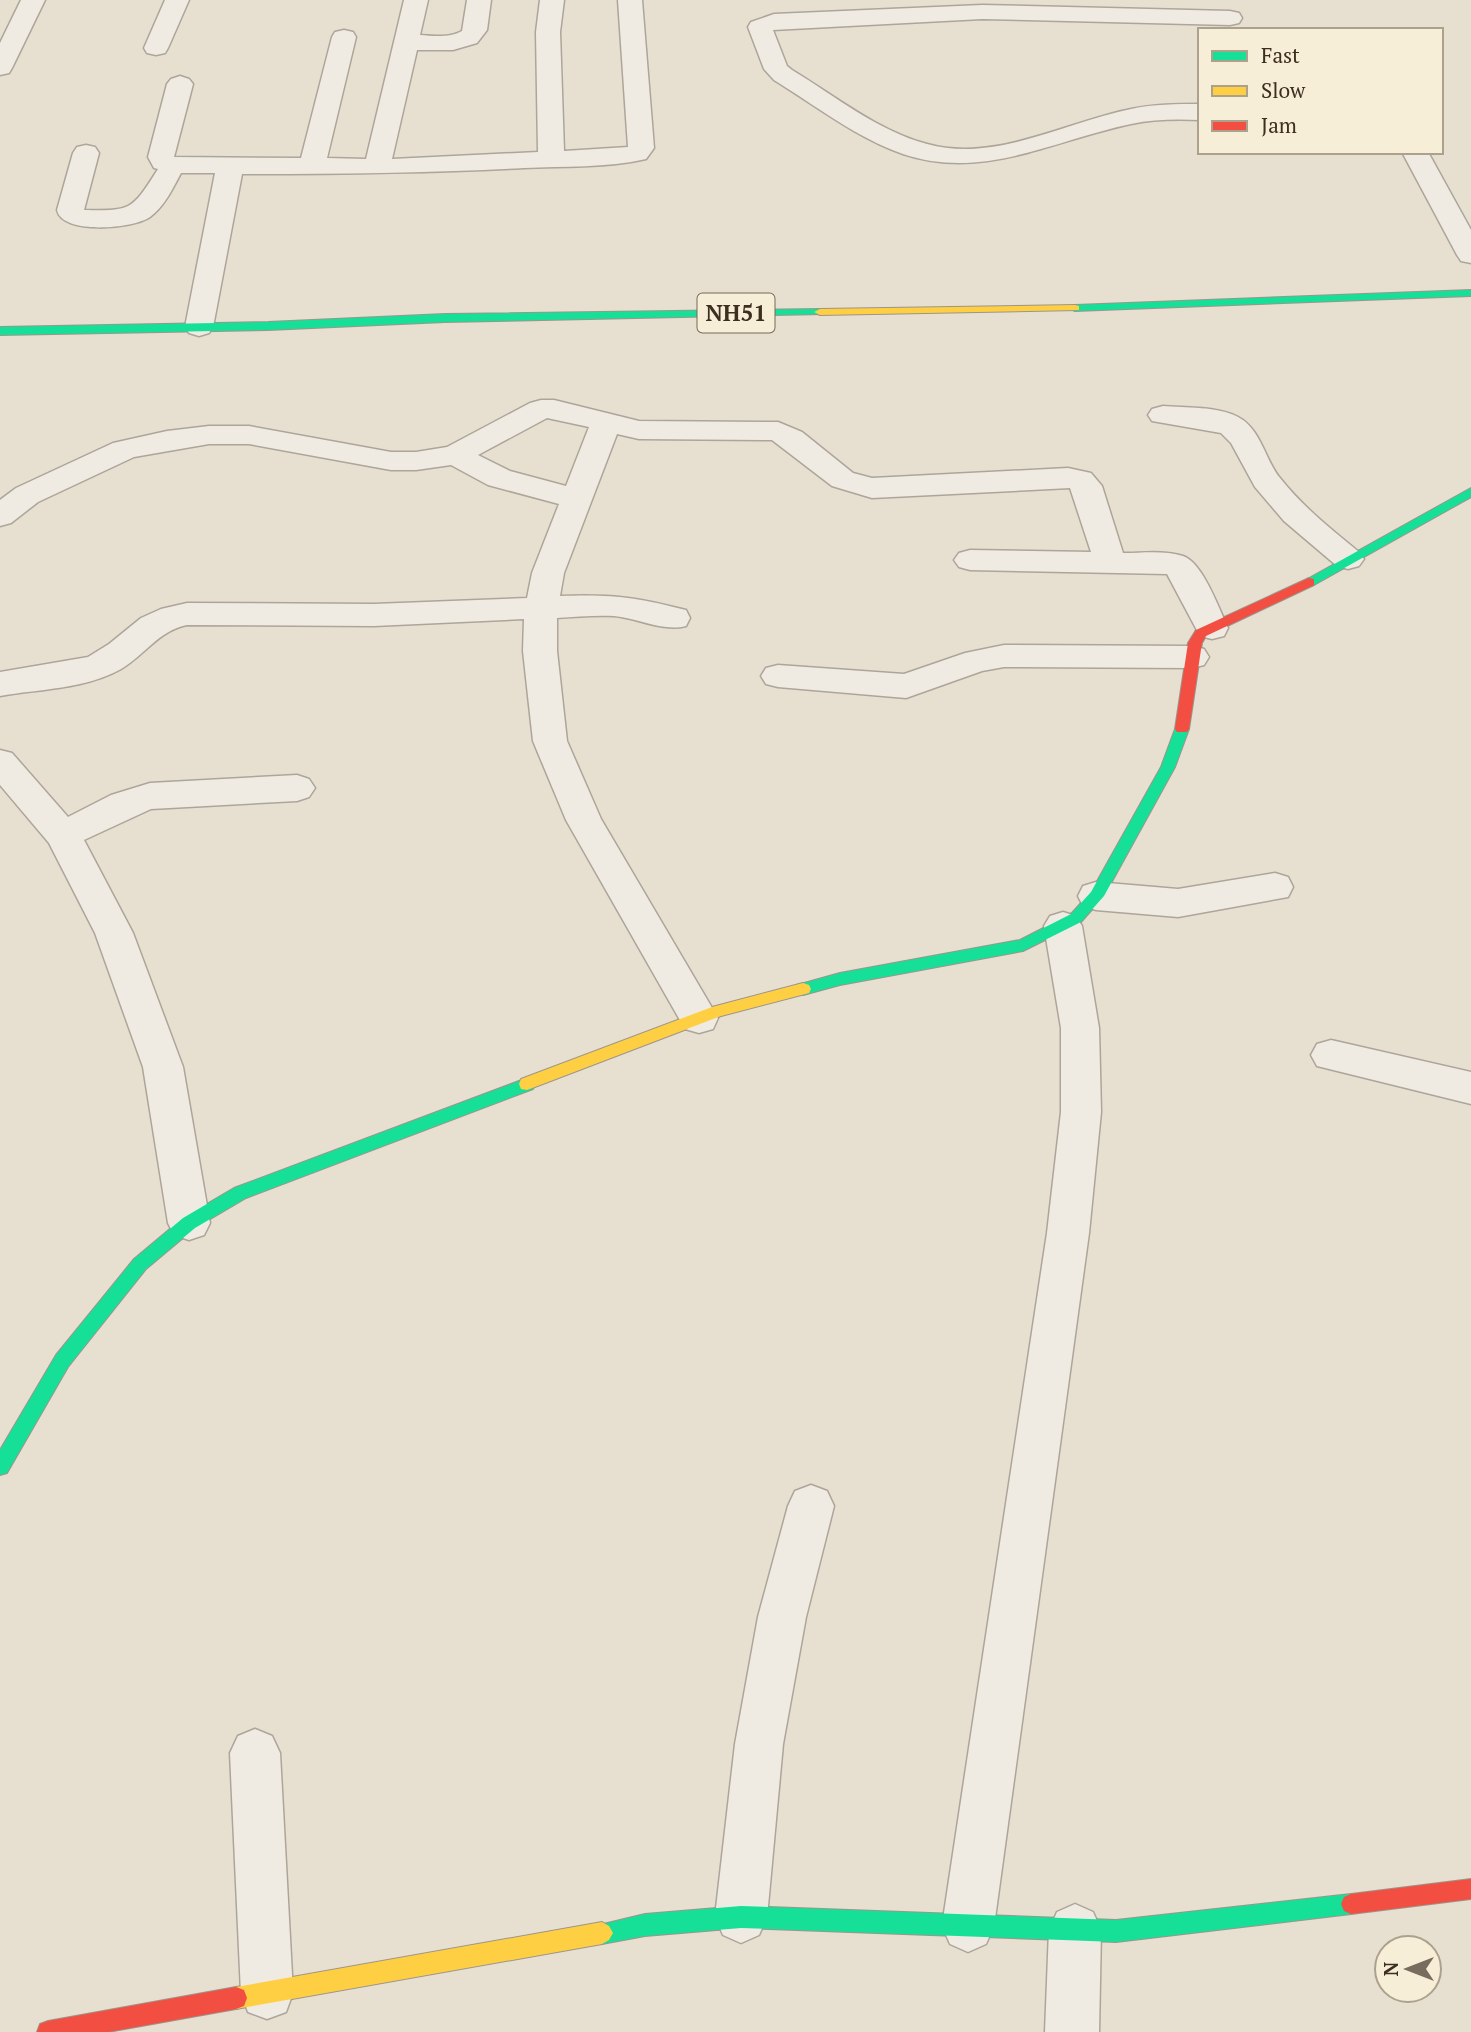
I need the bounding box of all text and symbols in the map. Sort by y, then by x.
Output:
legend [1198,28,1443,154]
text: Fast [1261,41,1300,69]
text: Slow [1261,76,1306,104]
text: Jam [1261,111,1297,139]
road number: NH51 [698,294,774,332]
north arrow [1373,1934,1443,2004]
text: N [1378,1961,1403,1976]

